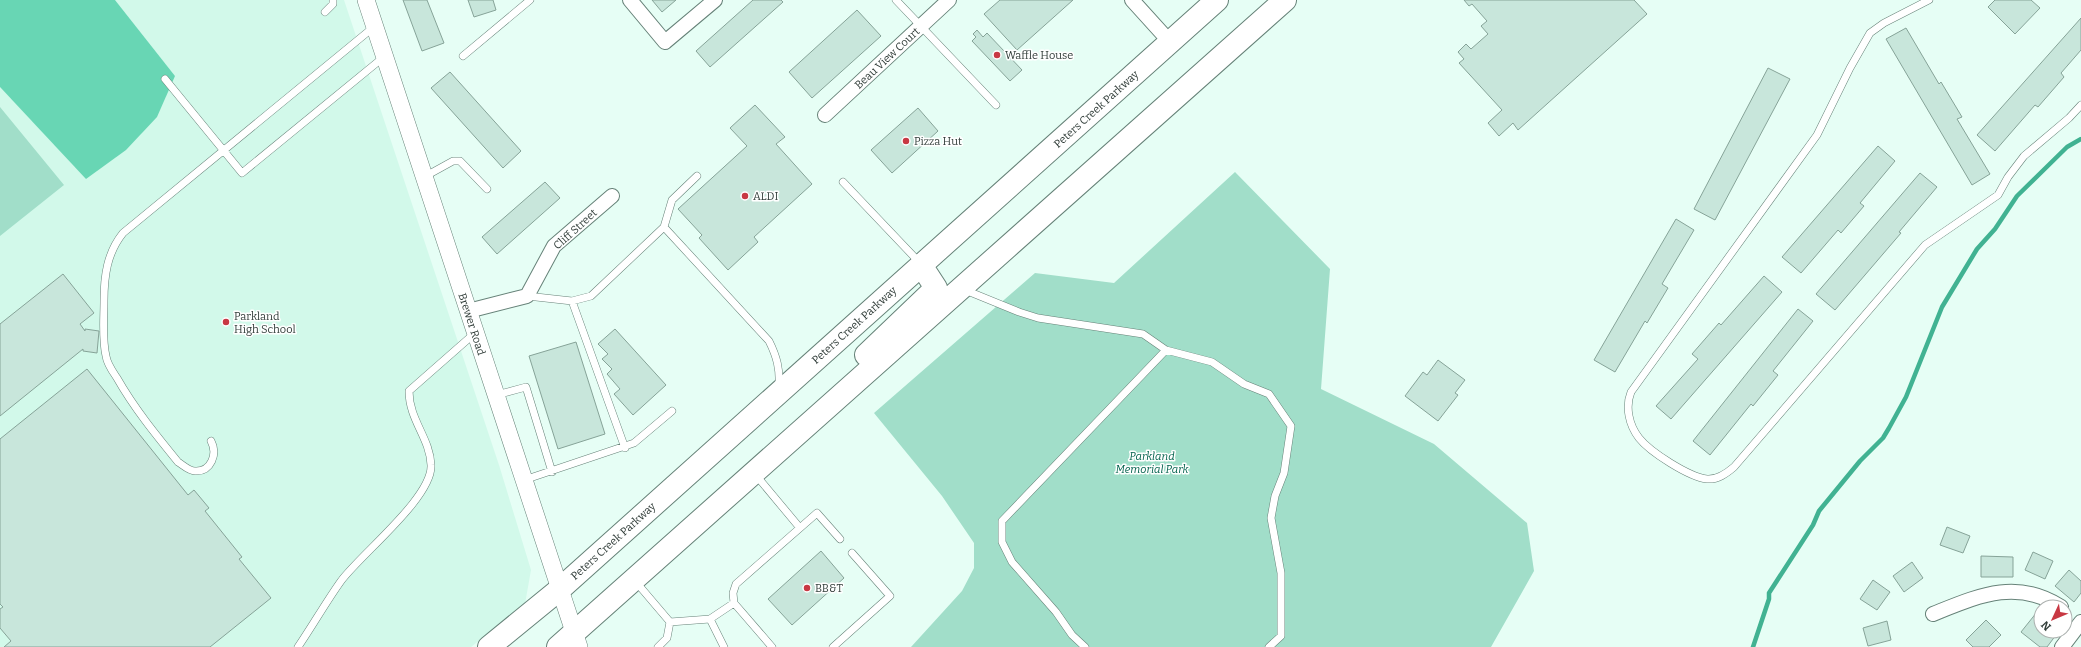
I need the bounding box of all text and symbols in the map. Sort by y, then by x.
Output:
street label: Beau View Court [852,25,923,92]
place label: Waffle House [1005,49,1073,62]
marker: Waffle House [992,50,1002,60]
street label: Peters Creek Parkway [1051,68,1141,151]
place label: Pizza Hut [914,135,962,148]
marker: Pizza Hut [901,136,911,146]
place label: ALDI [753,190,778,203]
marker: ALDI [740,191,750,201]
street label: Cliff Street [551,206,600,252]
street label: Peters Creek Parkway [809,284,899,367]
street label: Brewer Road [455,291,488,357]
place label: Parkland High School [234,310,296,336]
marker: Parkland High School [221,317,231,327]
park label: Parkland Memorial Park [1115,450,1190,476]
street label: Peters Creek Parkway [568,500,658,583]
place label: BB&T [815,582,843,595]
marker: BB&T [802,583,812,593]
north arrow [2033,599,2073,639]
text: N [2038,618,2054,633]

